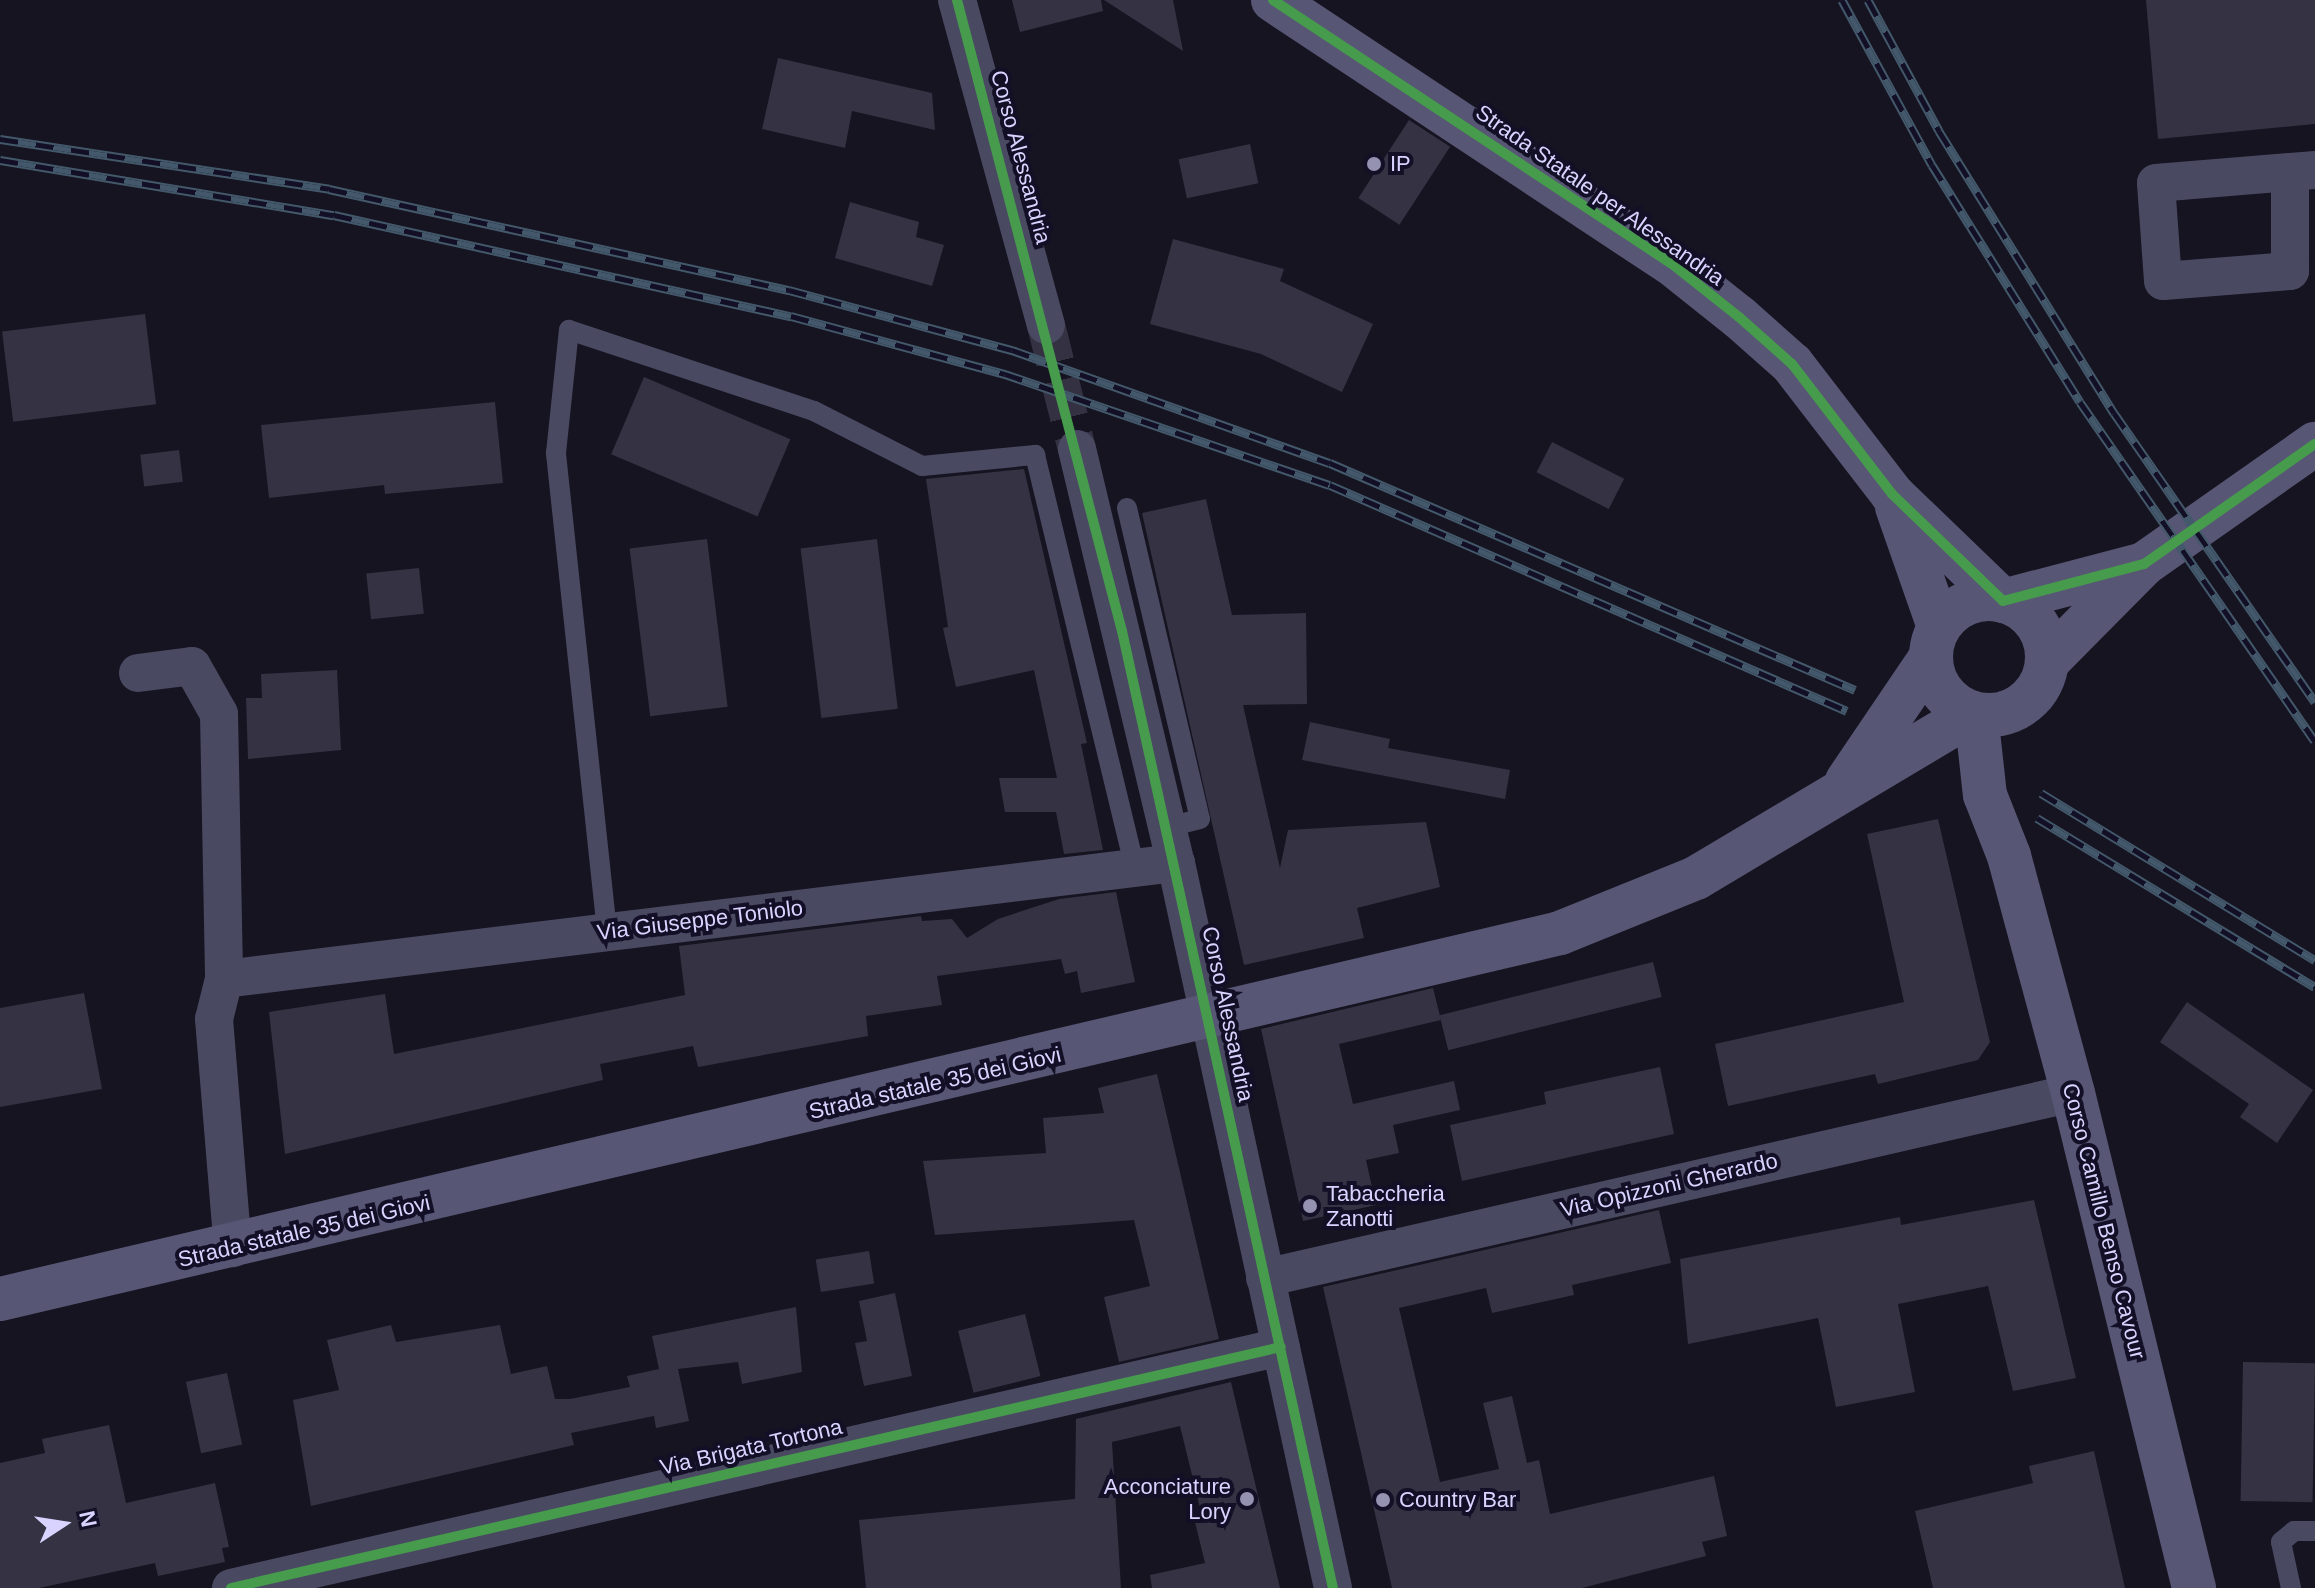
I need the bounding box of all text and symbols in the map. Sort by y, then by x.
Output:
street label: Corso Alessandria [985,67,1057,247]
street label: Strada Statale per Alessandria [1470,99,1730,291]
place label: IP [1390,151,1411,177]
marker: IP [1365,155,1383,173]
street label: Via Giuseppe Toniolo [595,894,805,946]
street label: Corso Alessandria [1196,923,1260,1105]
street label: Strada statale 35 dei Giovi [806,1041,1064,1125]
street label: Corso Camillo Benso Cavour [2057,1080,2151,1362]
street label: Via Opizzoni Gherardo [1558,1147,1780,1223]
place label: Tabaccheria Zanotti [1326,1180,1445,1232]
street label: Strada statale 35 dei Giovi [175,1189,433,1273]
marker: Tabaccheria Zanotti [1301,1197,1319,1215]
street label: Via Brigata Tortona [657,1413,845,1481]
place label: Acconciature Lory [1104,1473,1231,1524]
north arrow [24,1484,104,1564]
place label: Country Bar [1399,1487,1516,1513]
marker: Acconciature Lory [1238,1490,1256,1508]
marker: Country Bar [1374,1491,1392,1509]
text: N [74,1509,102,1529]

